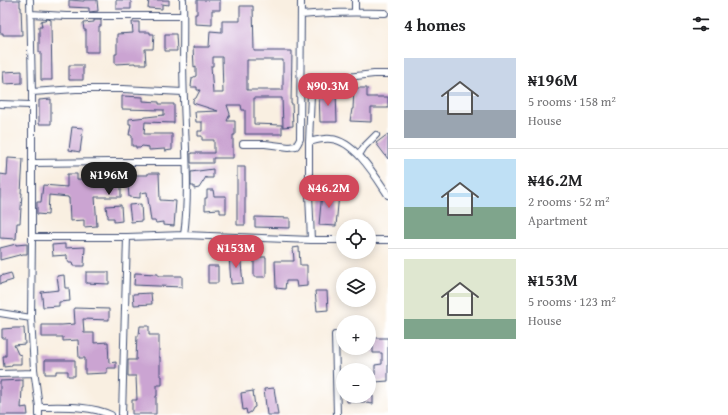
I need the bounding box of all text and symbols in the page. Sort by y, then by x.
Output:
text: 4 homes [404,12,466,37]
icon: filters [690,13,712,35]
text: ₦196M [528,67,578,92]
pin: ₦90.3M [295,73,361,107]
icon: home [436,74,484,122]
text: ₦90.3M [307,76,349,95]
text: 5 rooms · 158 m² [528,92,616,111]
text: House [528,111,562,130]
pin: ₦196M [81,162,137,196]
text: ₦196M [90,165,128,184]
text: ₦46.2M [528,167,583,192]
pin: ₦46.2M [296,175,362,209]
icon: home [436,175,484,223]
text: ₦46.2M [308,178,350,197]
text: 2 rooms · 52 m² [528,192,610,211]
text: Apartment [528,211,588,230]
map controls [336,219,376,403]
button: locate [336,219,376,259]
pin: ₦153M [208,235,264,269]
text: ₦153M [217,238,255,257]
button: layers [336,267,376,307]
text: ₦153M [528,267,578,292]
icon: home [436,275,484,323]
text: 5 rooms · 123 m² [528,292,616,311]
text: House [528,311,562,330]
button: + [336,315,376,355]
button: − [336,363,376,403]

